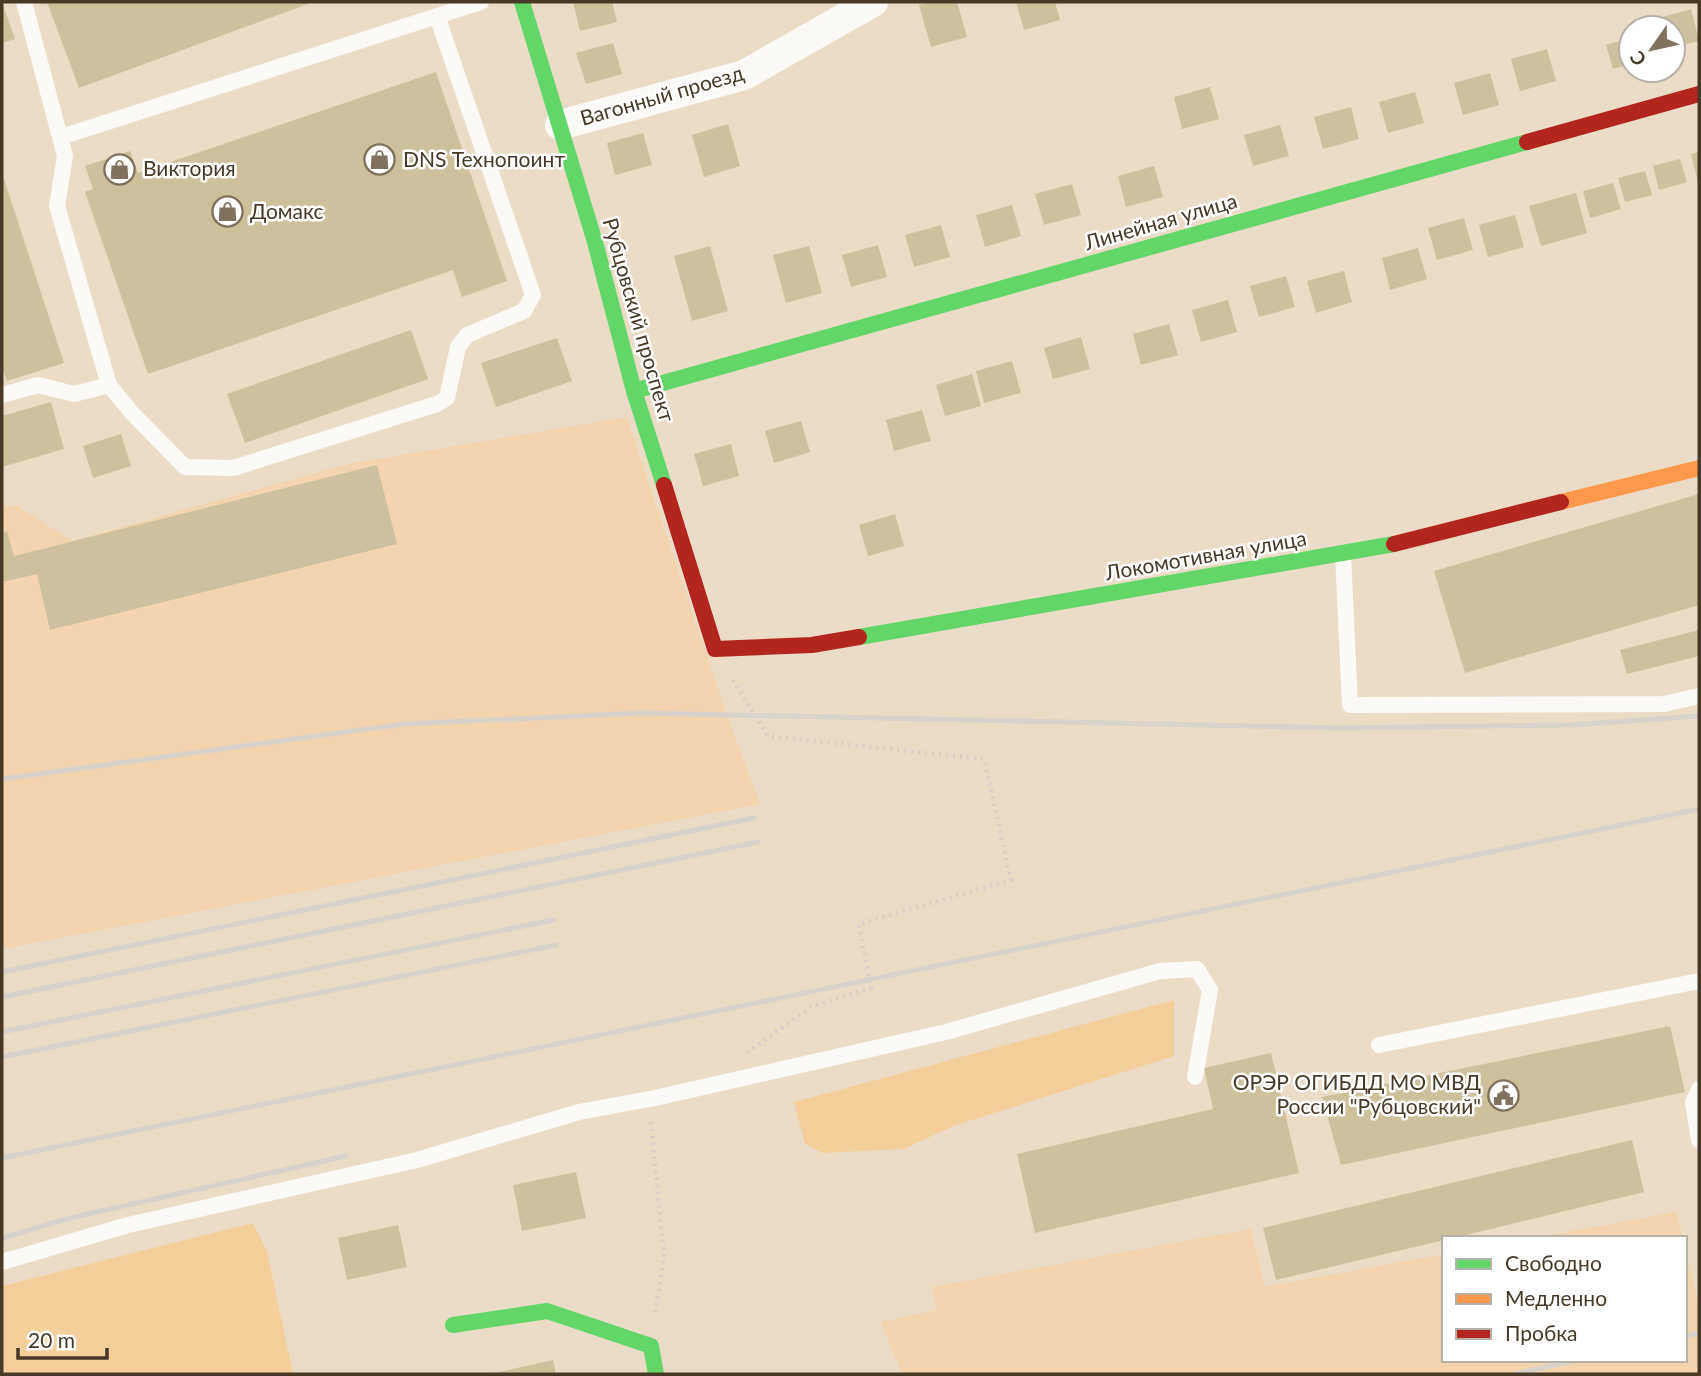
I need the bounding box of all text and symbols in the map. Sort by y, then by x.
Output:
north arrow [1617,14,1687,84]
text: С [1624,47,1651,70]
street label: Вагонный проезд [577,59,746,130]
shop icon: DNS Технопоинт [363,143,397,177]
place label: DNS Технопоинт [403,146,565,171]
shop icon: Виктория [103,152,137,186]
place label: Виктория [143,155,236,180]
street label: Линейная улица [1080,187,1240,255]
shop icon: Домакс [210,195,244,229]
place label: Домакс [250,198,324,223]
street label: Рубцовский проспект [598,215,681,425]
street label: Локомотивная улица [1102,525,1308,585]
place label: ОРЭР ОГИБДД МО МВД России "Рубцовский" [1233,1069,1481,1118]
public building icon: ОРЭР ОГИБДД МО МВД России "Рубцовский" [1487,1078,1521,1112]
legend [1442,1236,1687,1362]
text: Свободно [1505,1250,1602,1275]
text: Медленно [1505,1285,1607,1310]
scale bar [18,1316,107,1360]
text: Пробка [1505,1320,1578,1345]
text: 20 m [28,1327,75,1352]

